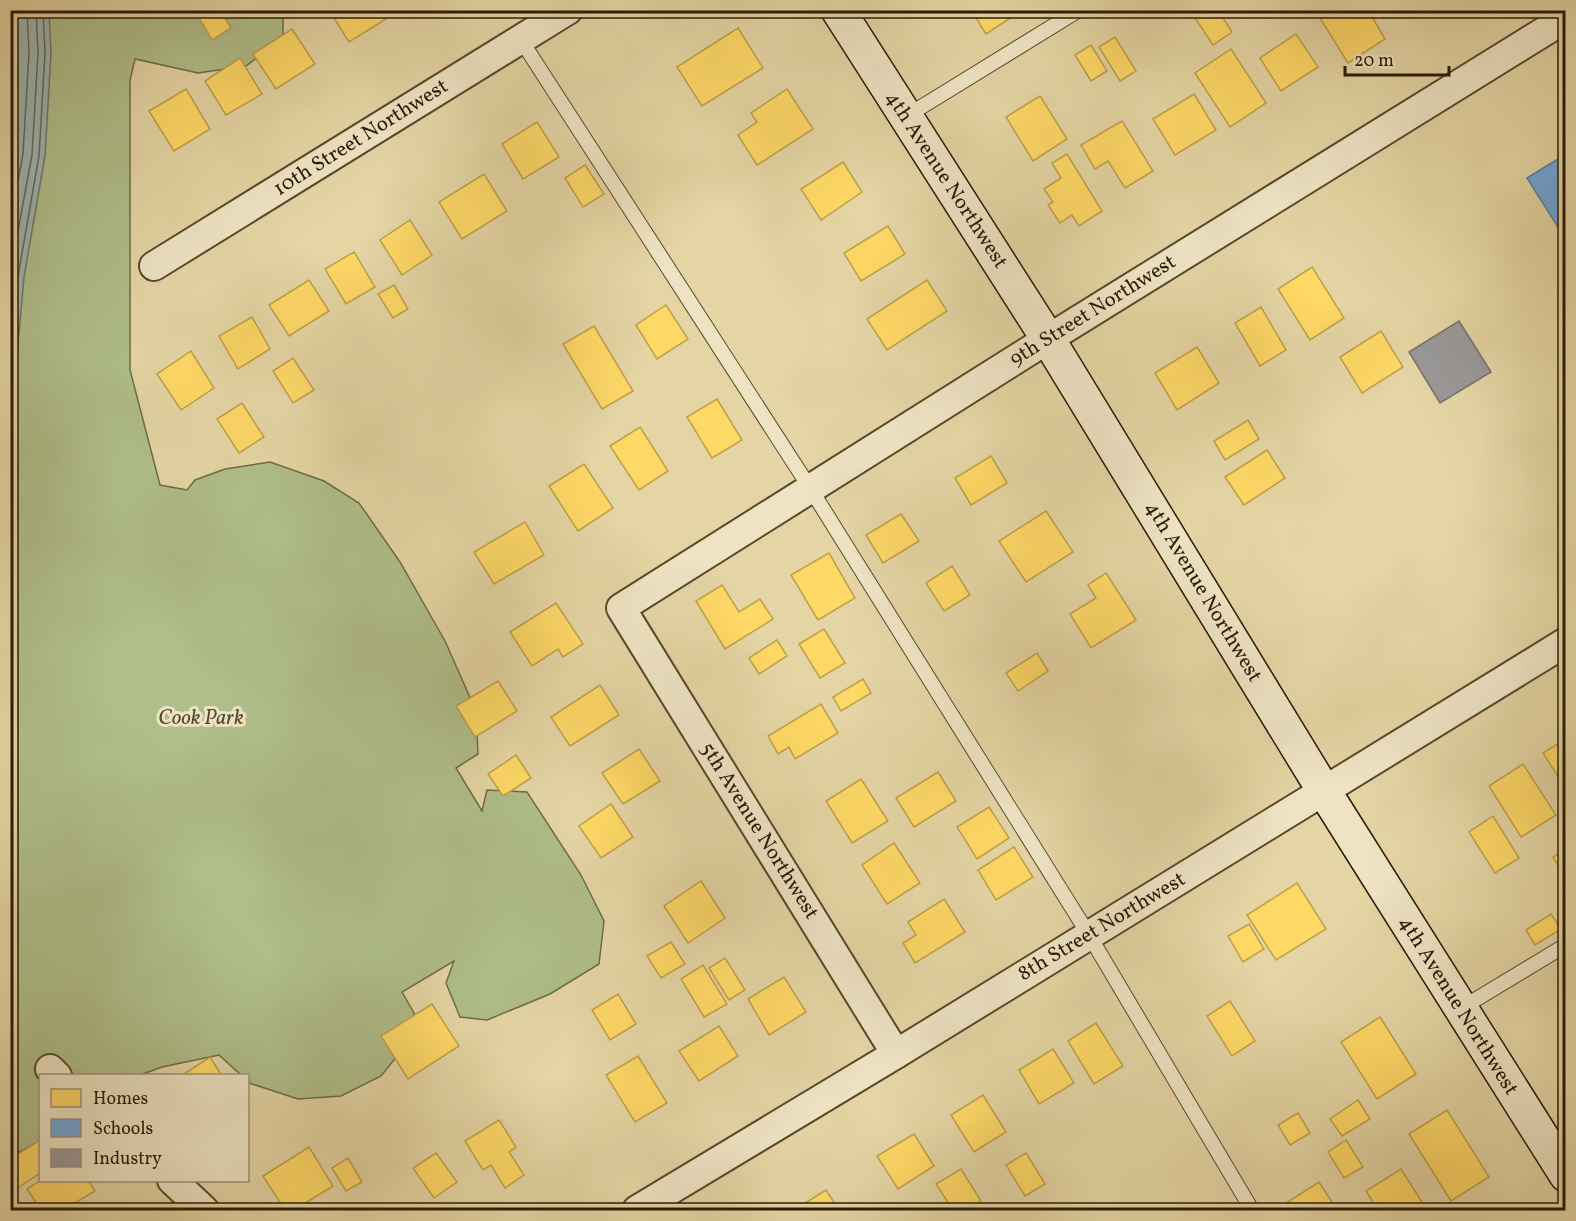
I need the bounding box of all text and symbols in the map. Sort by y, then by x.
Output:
scale bar [1345,39,1448,77]
text: 20 m [1354,49,1394,74]
street label: 10th Street Northwest [268,72,454,204]
street label: 4th Avenue Northwest [878,86,1014,274]
street label: 9th Street Northwest [1004,248,1182,374]
street label: 4th Avenue Northwest [1137,496,1269,688]
park label: Cook Park [158,704,244,733]
street label: 5th Avenue Northwest [693,737,825,925]
street label: 8th Street Northwest [1013,865,1191,989]
street label: 4th Avenue Northwest [1391,911,1525,1101]
legend [39,1074,249,1182]
text: Homes [93,1087,148,1112]
text: Schools [93,1117,153,1142]
text: Industry [93,1147,162,1172]

